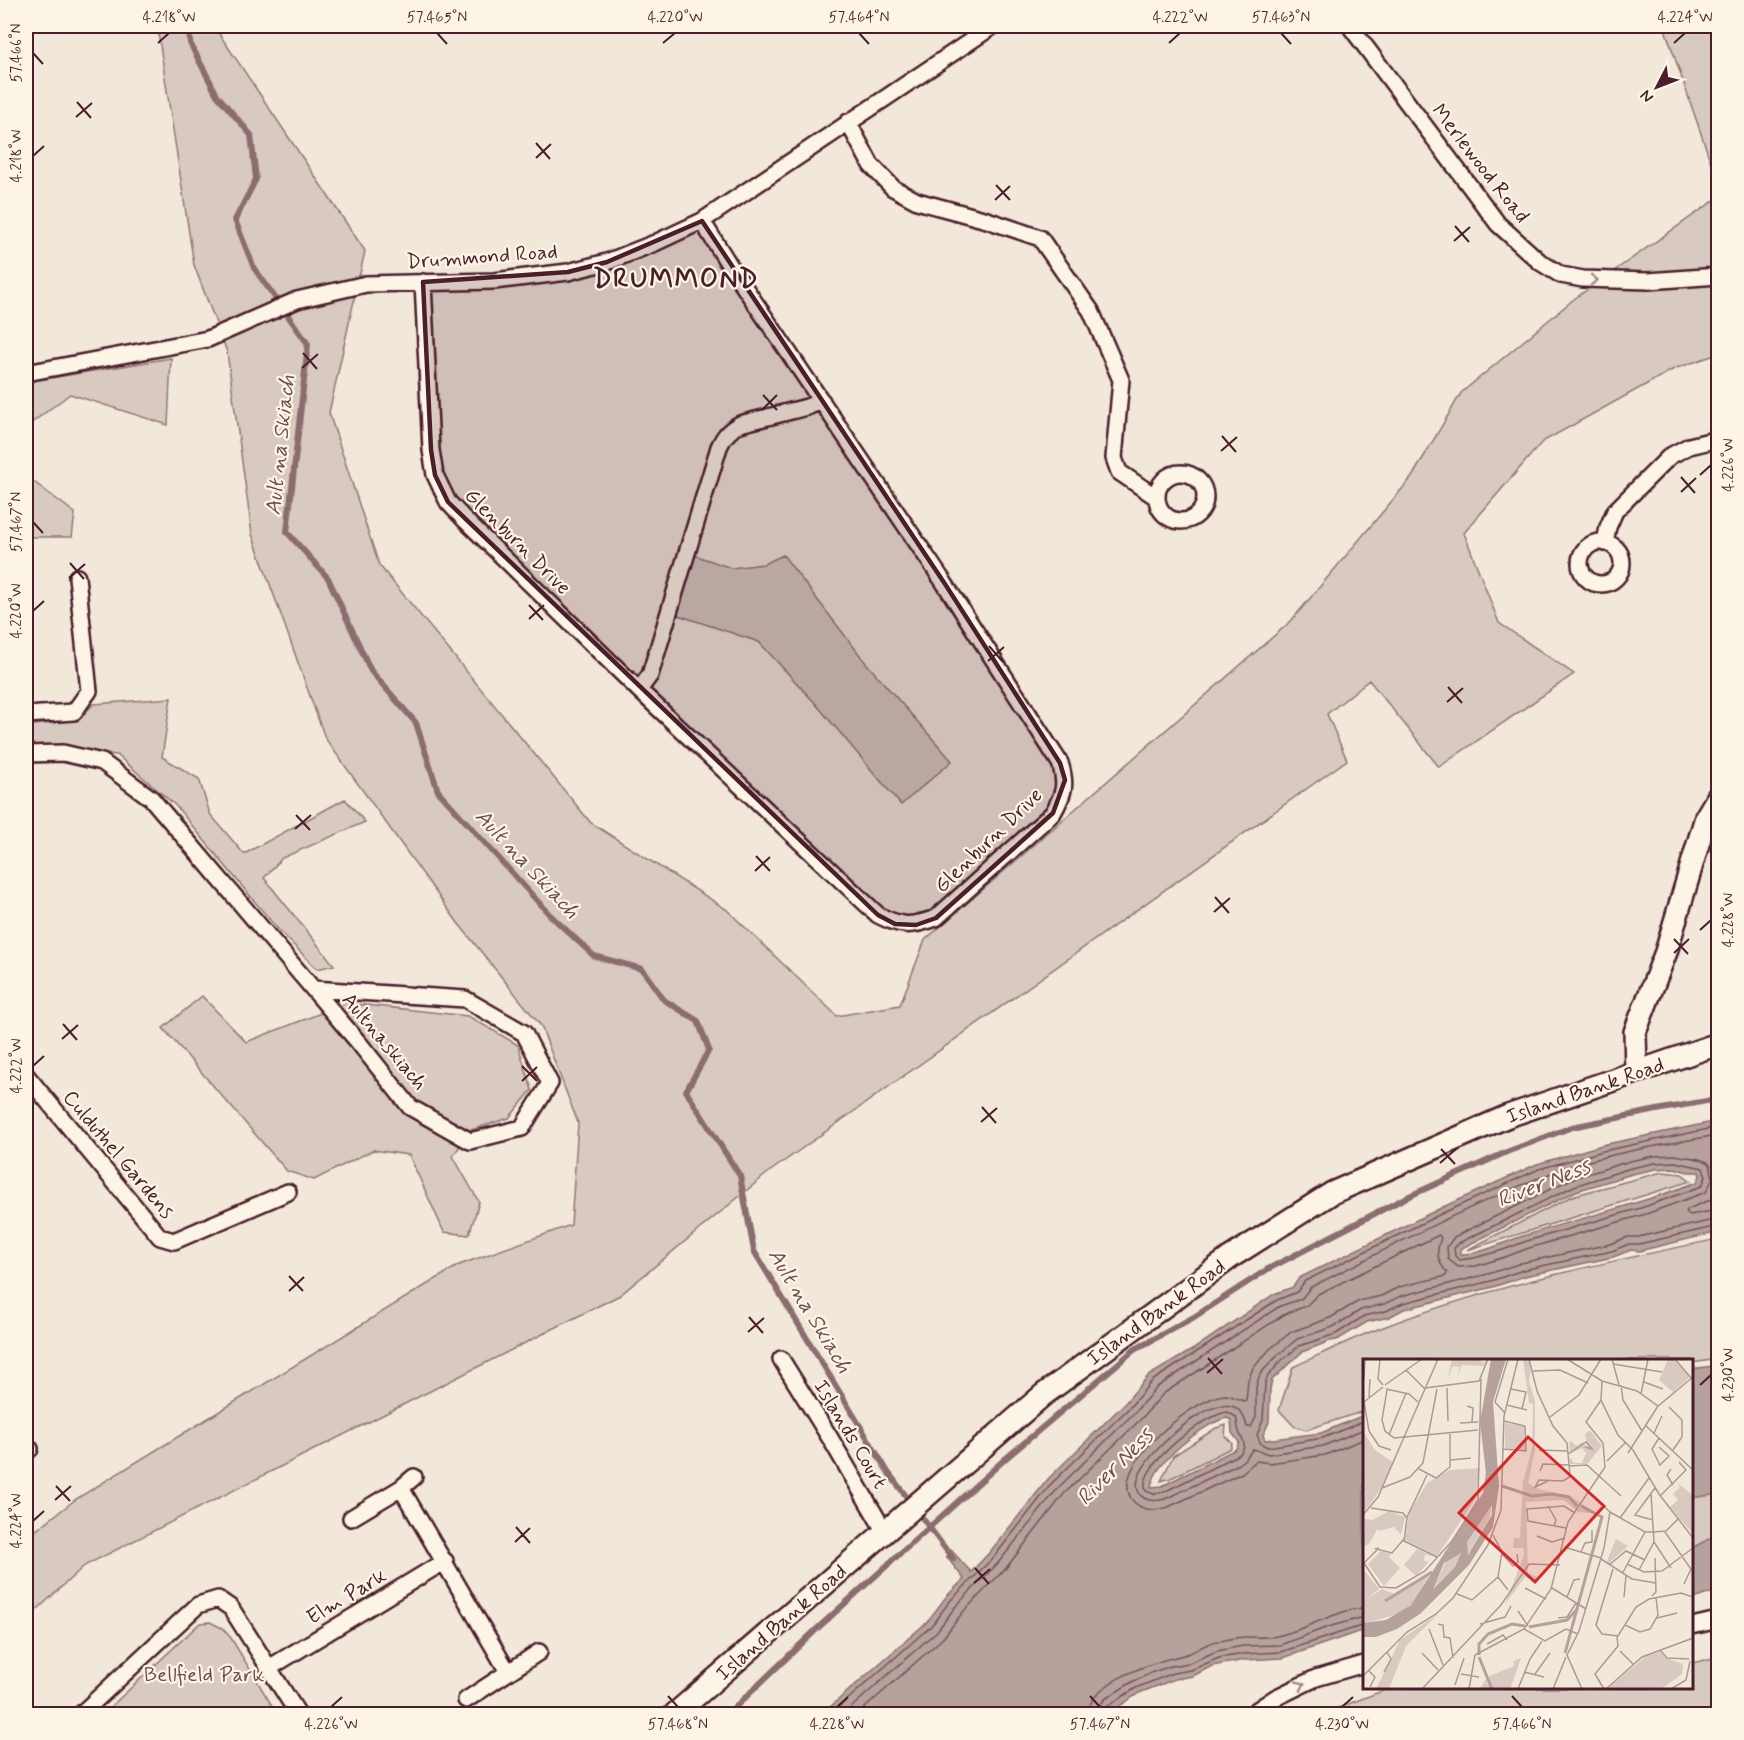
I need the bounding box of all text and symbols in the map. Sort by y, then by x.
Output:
text: 4.218°W [143,8,195,28]
text: 57.465°N [407,8,467,28]
text: 4.220°W [647,8,703,28]
text: 57.464°N [829,8,890,28]
text: 4.222°W [1152,8,1208,28]
text: 57.463°N [1252,8,1310,28]
text: 4.224°W [1657,8,1713,28]
text: 57.466°N [7,23,27,83]
north arrow [1627,57,1687,117]
text: N [1636,85,1658,107]
street label: Merlewood Road [1425,98,1536,229]
text: 4.218°W [7,130,27,182]
street label: Drummond Road [406,238,559,276]
district label: DRUMMOND [593,262,759,297]
one-way arrow [1589,274,1598,286]
water label: Ault na Skiach [260,373,302,517]
text: 4.226°W [1719,438,1739,492]
street label: Glenburn Drive [458,482,577,601]
text: 57.467°N [7,492,27,552]
text: 4.220°W [7,583,27,639]
street label: Glenburn Drive [928,782,1049,900]
water label: Ault na Skiach [468,803,585,926]
text: 4.228°W [1719,893,1739,947]
street label: Aultnaskiach [335,987,433,1096]
text: 4.222°W [7,1038,27,1094]
street label: Island Bank Road [1503,1051,1668,1131]
street label: Culduthel Gardens [56,1084,180,1225]
water label: River Ness [1493,1152,1596,1214]
water label: Ault na Skiach [761,1244,858,1379]
street label: Island Bank Road [1082,1253,1232,1373]
text: 4.230°W [1719,1348,1739,1402]
inset map [1363,1359,1693,1689]
street label: Islands Court [807,1375,894,1494]
water label: River Ness [1071,1421,1161,1512]
text: 4.224°W [7,1493,27,1549]
street label: Island Bank Road [710,1558,853,1688]
street label: Elm Park [301,1562,392,1632]
park label: Bellfield Park [144,1661,264,1689]
one-way arrow [1295,1681,1306,1693]
text: 4.226°W [304,1715,358,1735]
text: 57.468°N [648,1715,708,1735]
text: 4.228°W [810,1715,864,1735]
text: 57.467°N [1070,1715,1130,1735]
text: 4.230°W [1315,1715,1369,1735]
text: 57.466°N [1492,1715,1552,1735]

